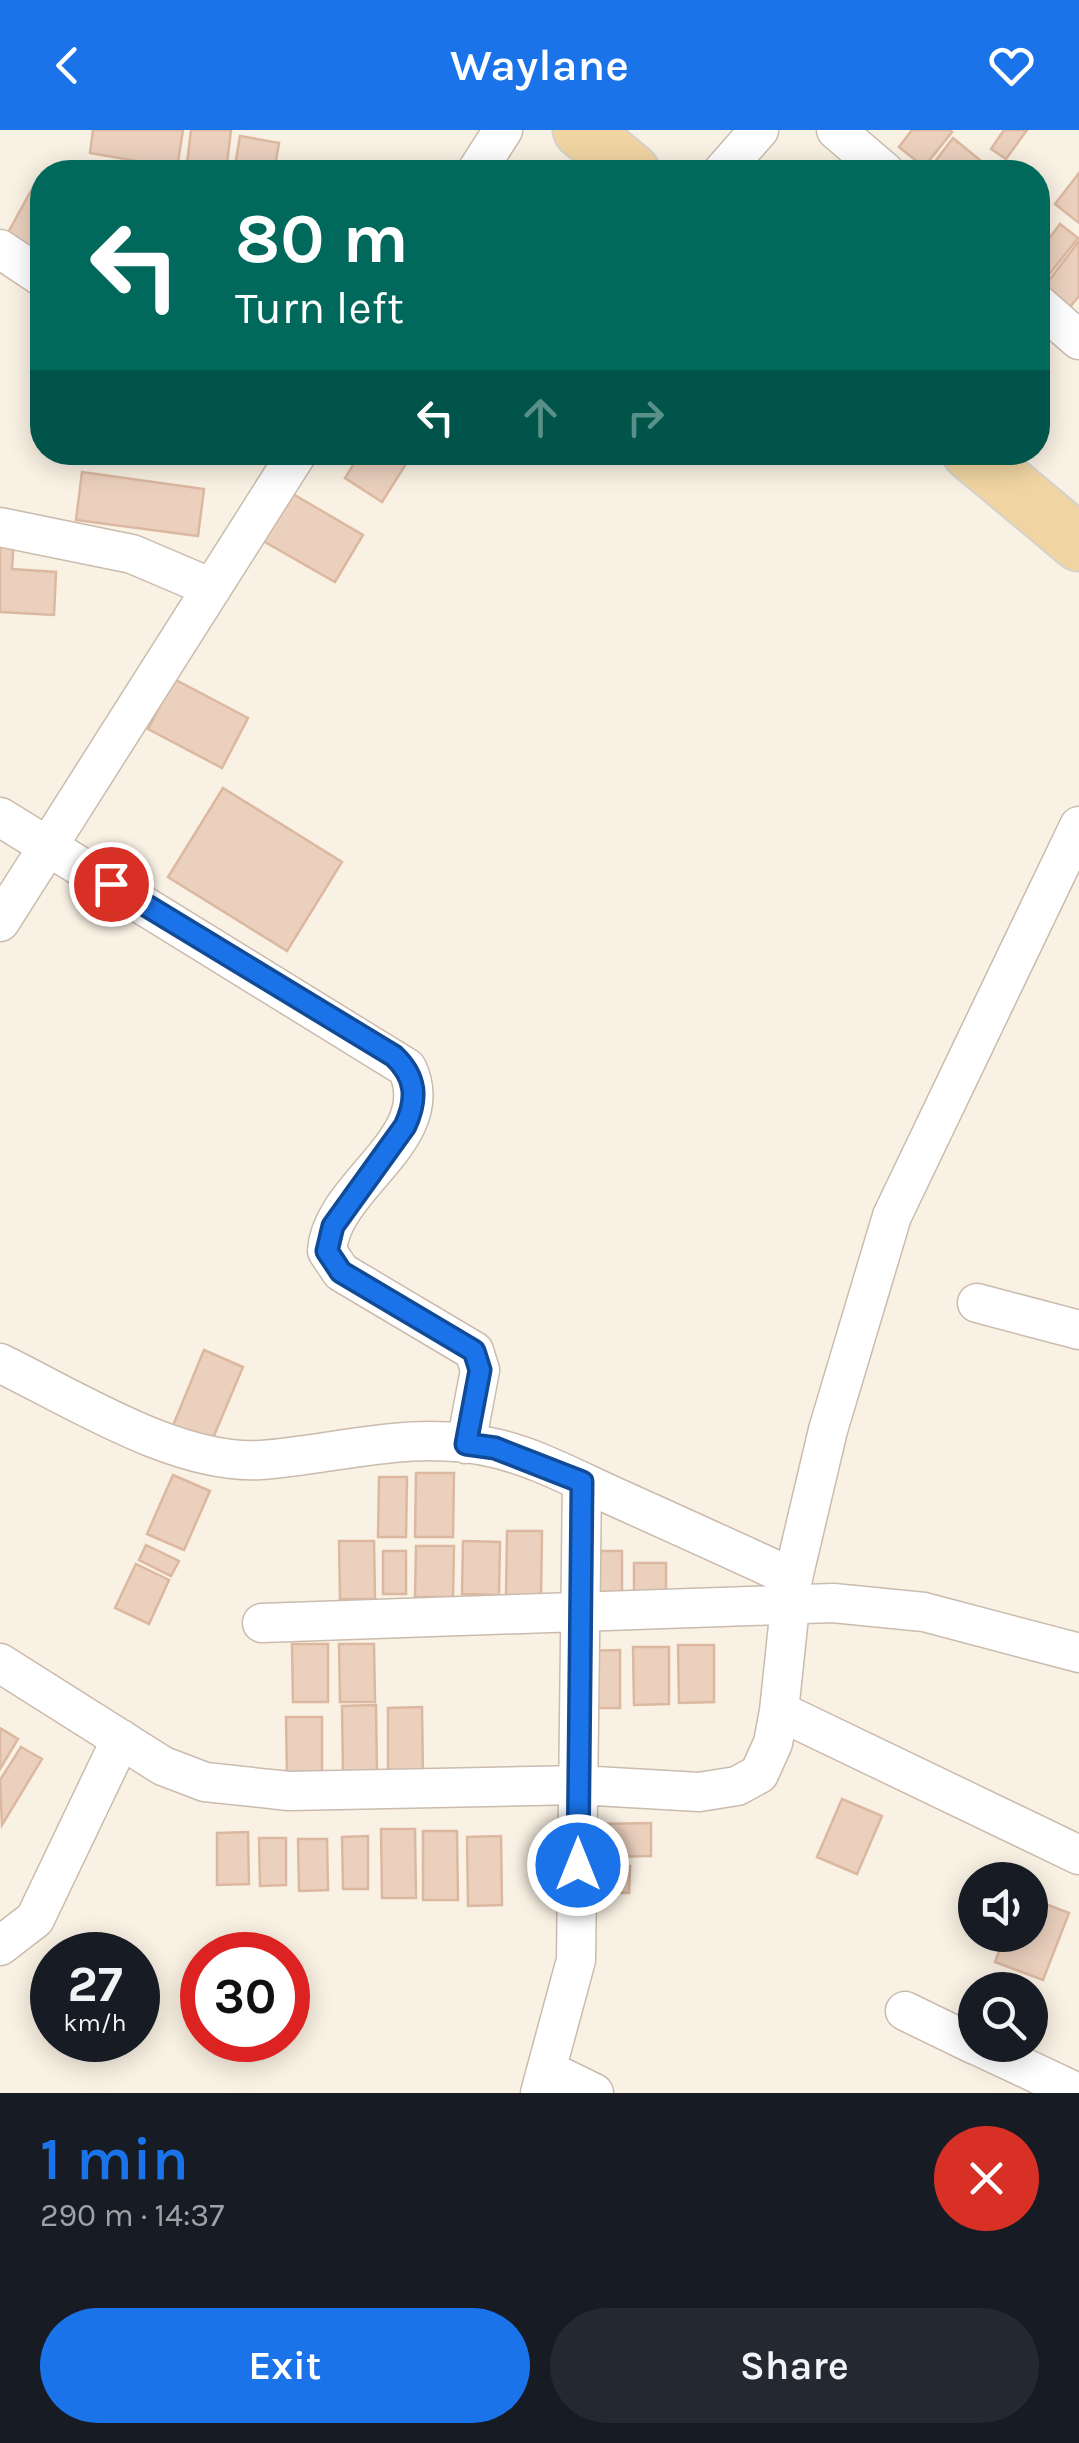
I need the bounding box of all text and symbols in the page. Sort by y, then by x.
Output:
icon: back [40,38,95,93]
icon: heart [984,38,1039,93]
text: Waylane [450,39,629,91]
text: 80 m [235,198,409,280]
icon: left [70,200,200,330]
text: Turn left [235,282,404,334]
icon: left [408,390,463,445]
icon: ahead [513,390,568,445]
icon: right [618,390,673,445]
pin [69,842,154,927]
icon: arrive [84,857,139,912]
position arrow [526,1813,630,1917]
map controls [958,1862,1048,2062]
button: sound [958,1862,1048,1952]
speed limit sign: 30 [180,1932,310,2062]
text: 27 [67,1955,123,2014]
button: search [958,1972,1048,2062]
text: km/h [63,2008,127,2037]
text: 1 min [40,2124,189,2194]
button: close [934,2126,1039,2231]
text: 290 m · 14:37 [40,2197,224,2234]
button: Exit [40,2308,530,2423]
button: Share [550,2308,1039,2423]

